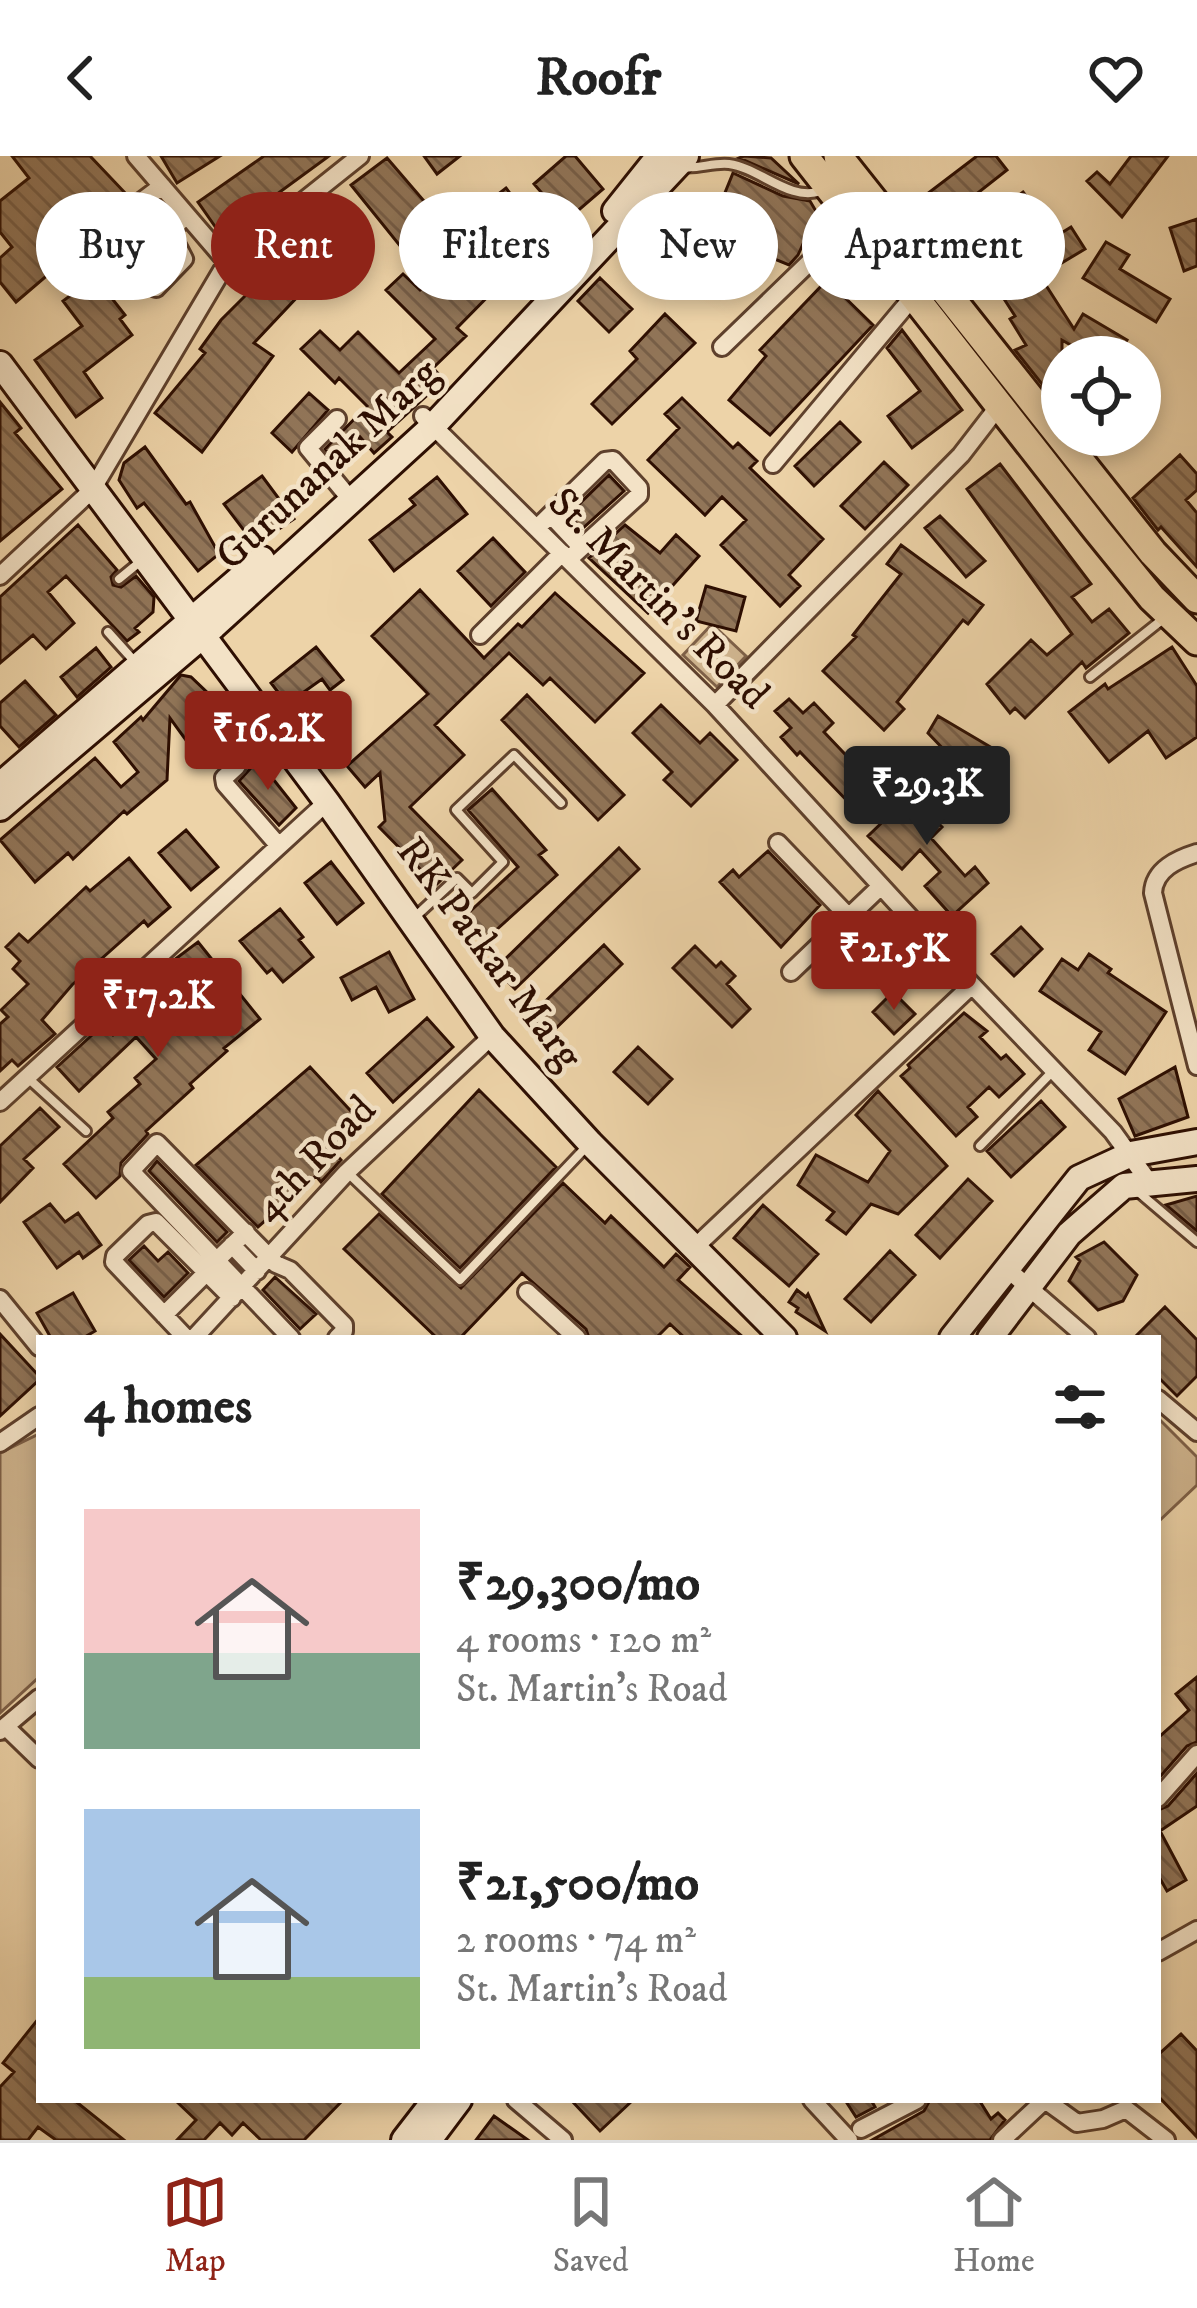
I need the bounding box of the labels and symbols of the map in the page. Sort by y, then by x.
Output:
street label: Gurunanak Marg [205,348,451,582]
street label: St. Martin's Road [536,477,780,721]
pin: ₹16.2K [170,691,366,793]
pin: ₹29.3K [829,746,1025,848]
street label: RK Patkar Marg [385,827,594,1081]
pin: ₹21.5K [796,911,992,1013]
pin: ₹17.2K [60,958,256,1060]
street label: 4th Road [242,1085,388,1233]

